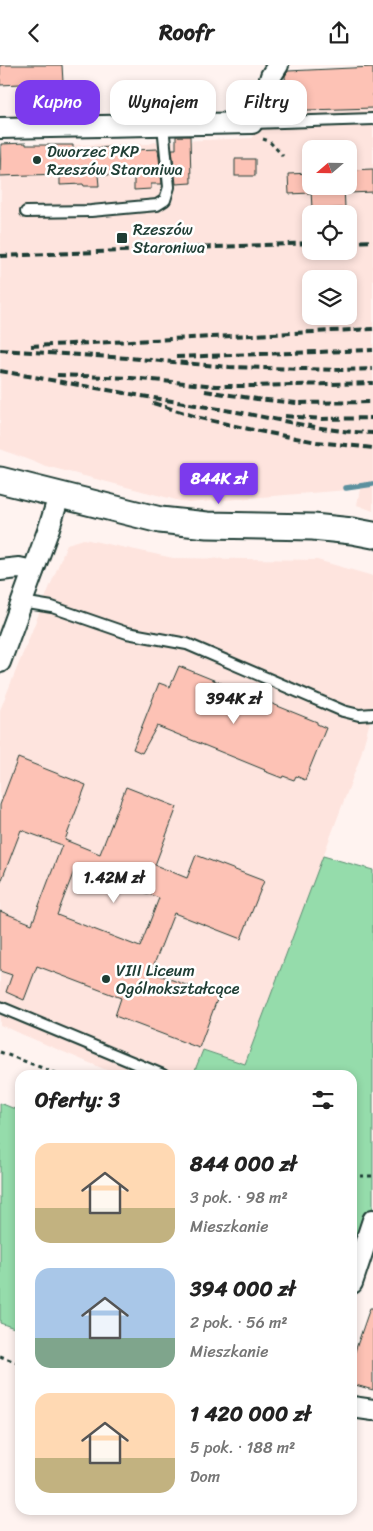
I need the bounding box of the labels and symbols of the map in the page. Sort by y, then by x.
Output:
place label: Dworzec PKP Rzeszów Staroniwa [47,137,183,184]
north arrow [302,140,358,195]
marker: Dworzec PKP Rzeszów Staroniwa [31,154,43,166]
place label: Rzeszów Staroniwa [133,215,205,262]
marker: Rzeszów Staroniwa [115,231,129,245]
pin: 844K zł [173,463,265,505]
pin: 394K zł [188,683,280,725]
pin: 1.42M zł [62,861,166,904]
place label: VIII Liceum Ogólnokształcące [116,956,240,1003]
marker: VIII Liceum Ogólnokształcące [100,973,112,985]

